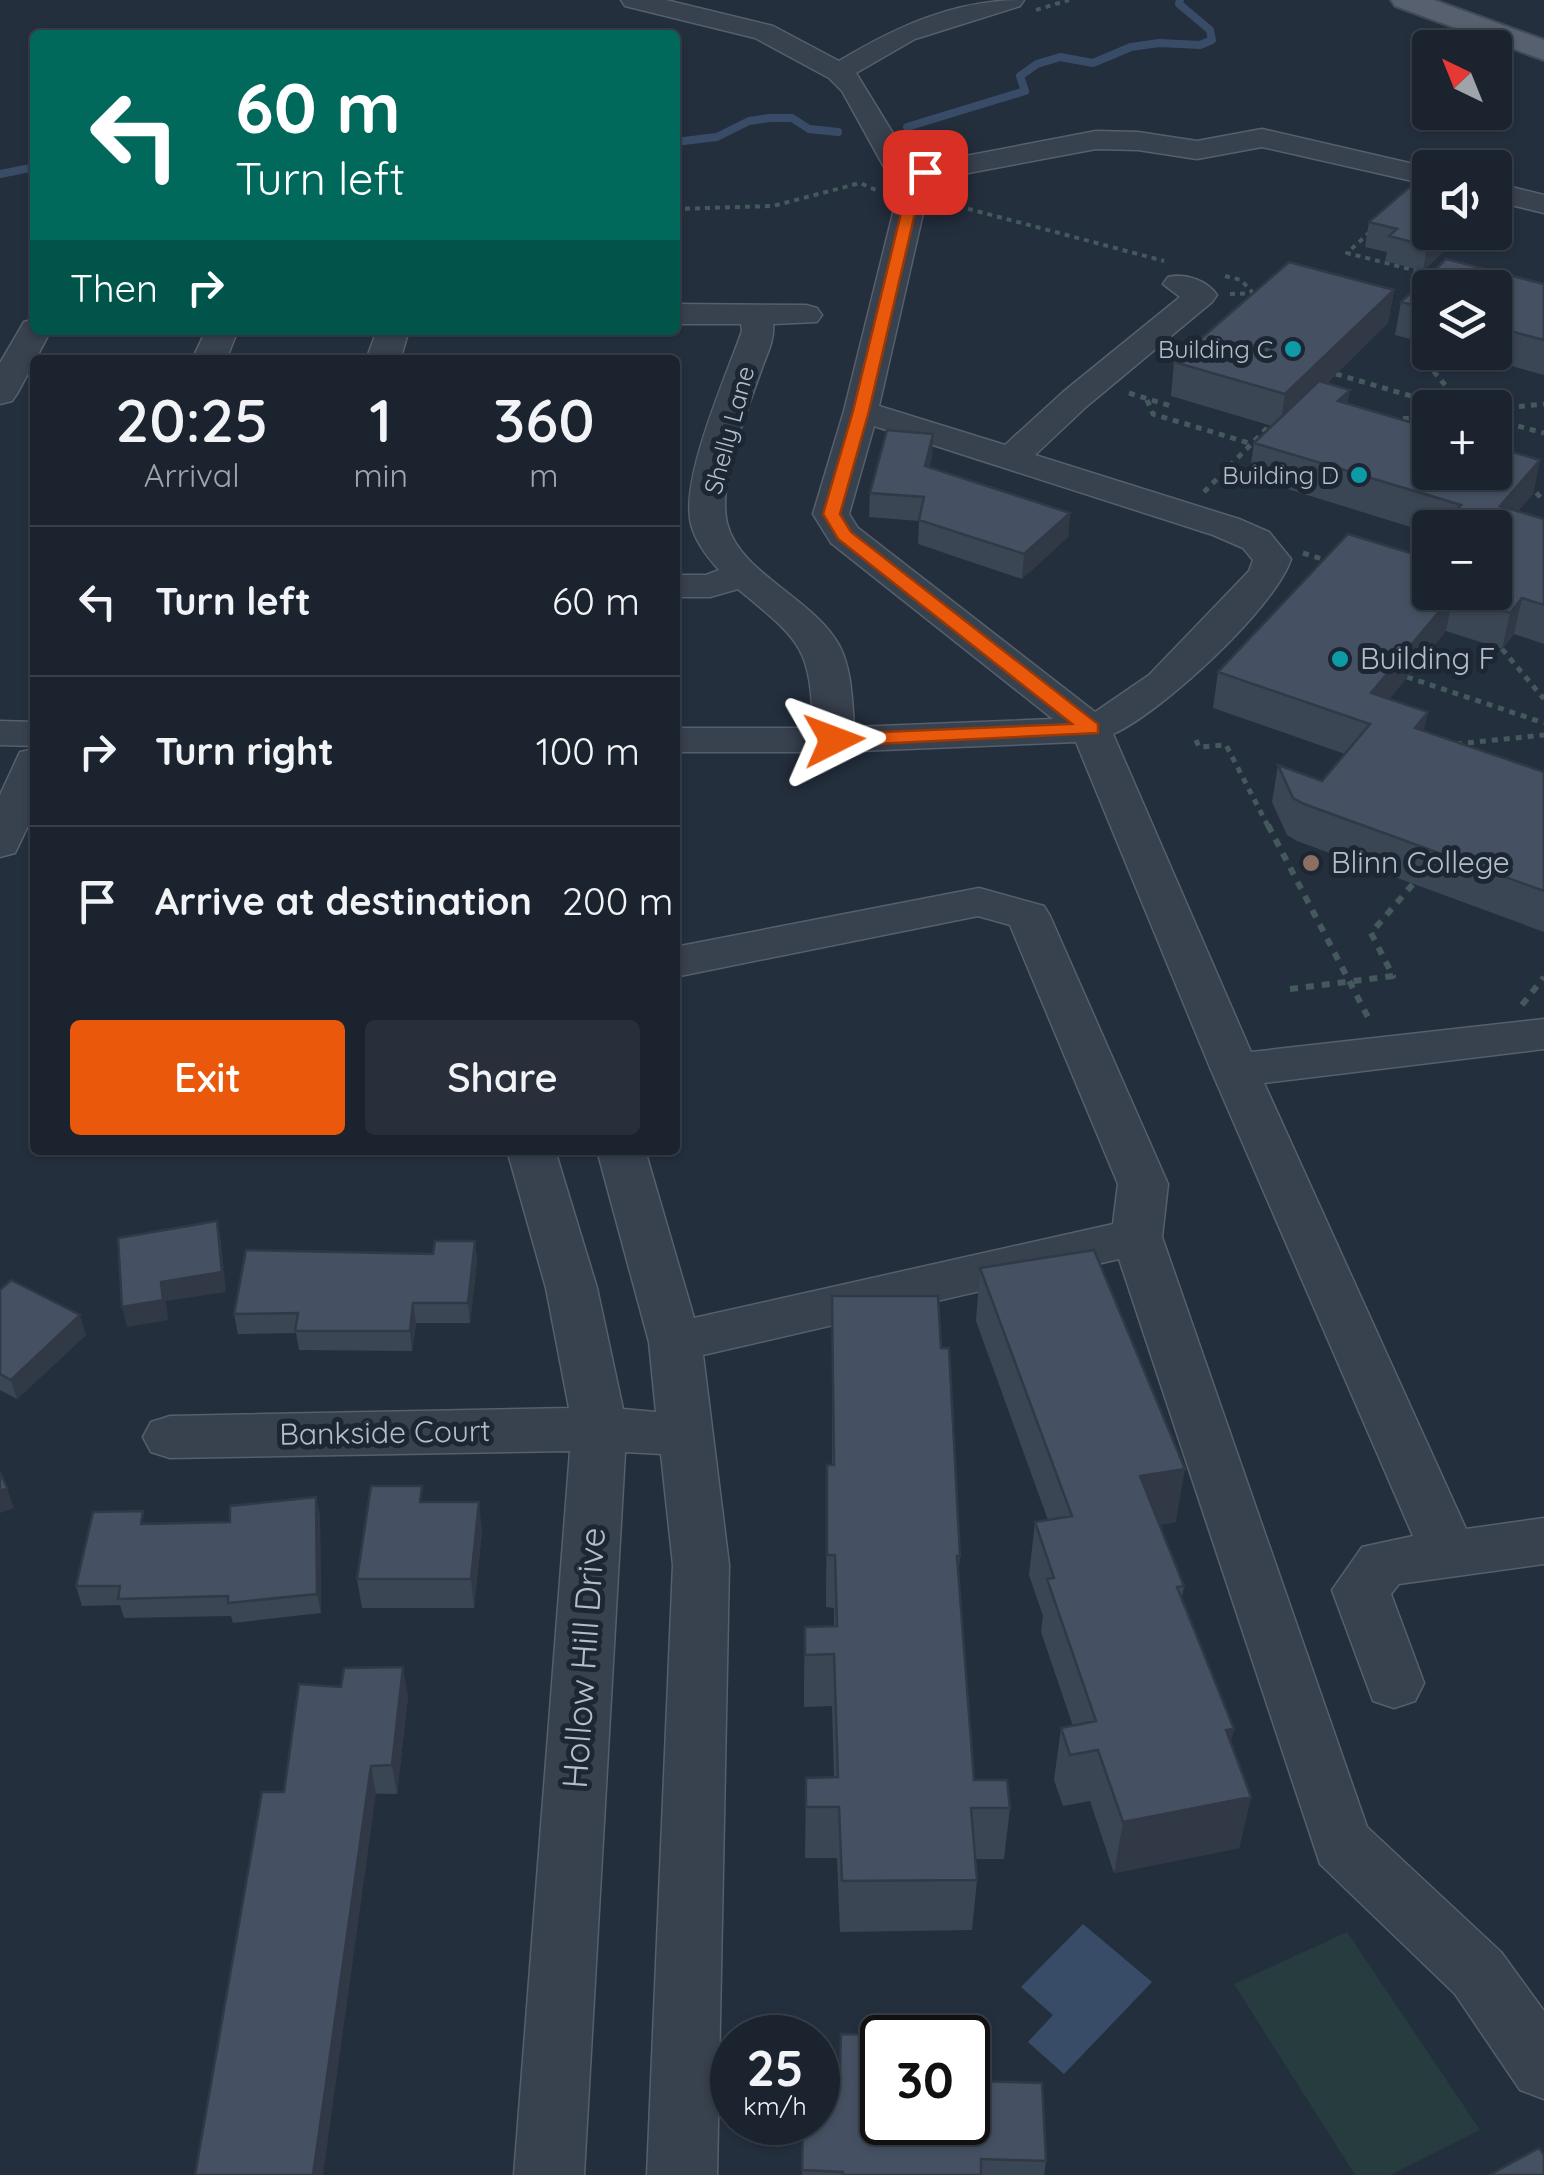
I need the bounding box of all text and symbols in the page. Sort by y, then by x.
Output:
north arrow [1412,30,1512,130]
map controls [1412,30,1512,610]
text: 60 m [235,63,401,151]
icon: left [70,70,200,200]
pin [883,130,968,215]
icon: arrive [898,145,953,200]
text: Turn left [235,150,405,206]
button: sound [1412,150,1512,250]
icon: right [178,260,233,315]
text: Then [70,264,158,312]
button: layers [1412,270,1512,370]
place label: Building C [1158,333,1273,364]
marker: Building C [1282,338,1304,360]
street label: Shelly Lane [697,362,761,497]
text: 20:25 [115,382,268,457]
text: 1 [369,382,392,457]
text: 360 [493,382,595,457]
button: + [1412,390,1512,490]
text: Arrival [144,455,240,495]
text: min [353,455,408,495]
text: m [529,455,559,495]
place label: Building D [1222,459,1339,490]
marker: Building D [1348,464,1370,486]
button: − [1412,510,1512,610]
icon: left [70,574,125,629]
text: Turn left [155,577,311,625]
text: 60 m [552,577,640,625]
place label: Building F [1360,639,1495,677]
marker: Building F [1329,648,1351,670]
position arrow [782,688,886,792]
icon: right [70,724,125,779]
text: Turn right [155,727,334,775]
text: 100 m [536,727,640,775]
place label: Blinn College [1331,843,1510,881]
marker: Blinn College [1300,852,1322,874]
icon: arrive [70,874,125,929]
text: Arrive at destination [155,877,532,925]
text: 200 m [562,877,673,925]
button: Exit [70,1020,345,1135]
button: Share [365,1020,640,1135]
street label: Bankside Court [279,1411,491,1453]
street label: Hollow Hill Drive [552,1526,614,1790]
speed limit sign: 30 [860,2015,990,2145]
text: 25 [746,2036,804,2099]
text: km/h [743,2090,807,2121]

